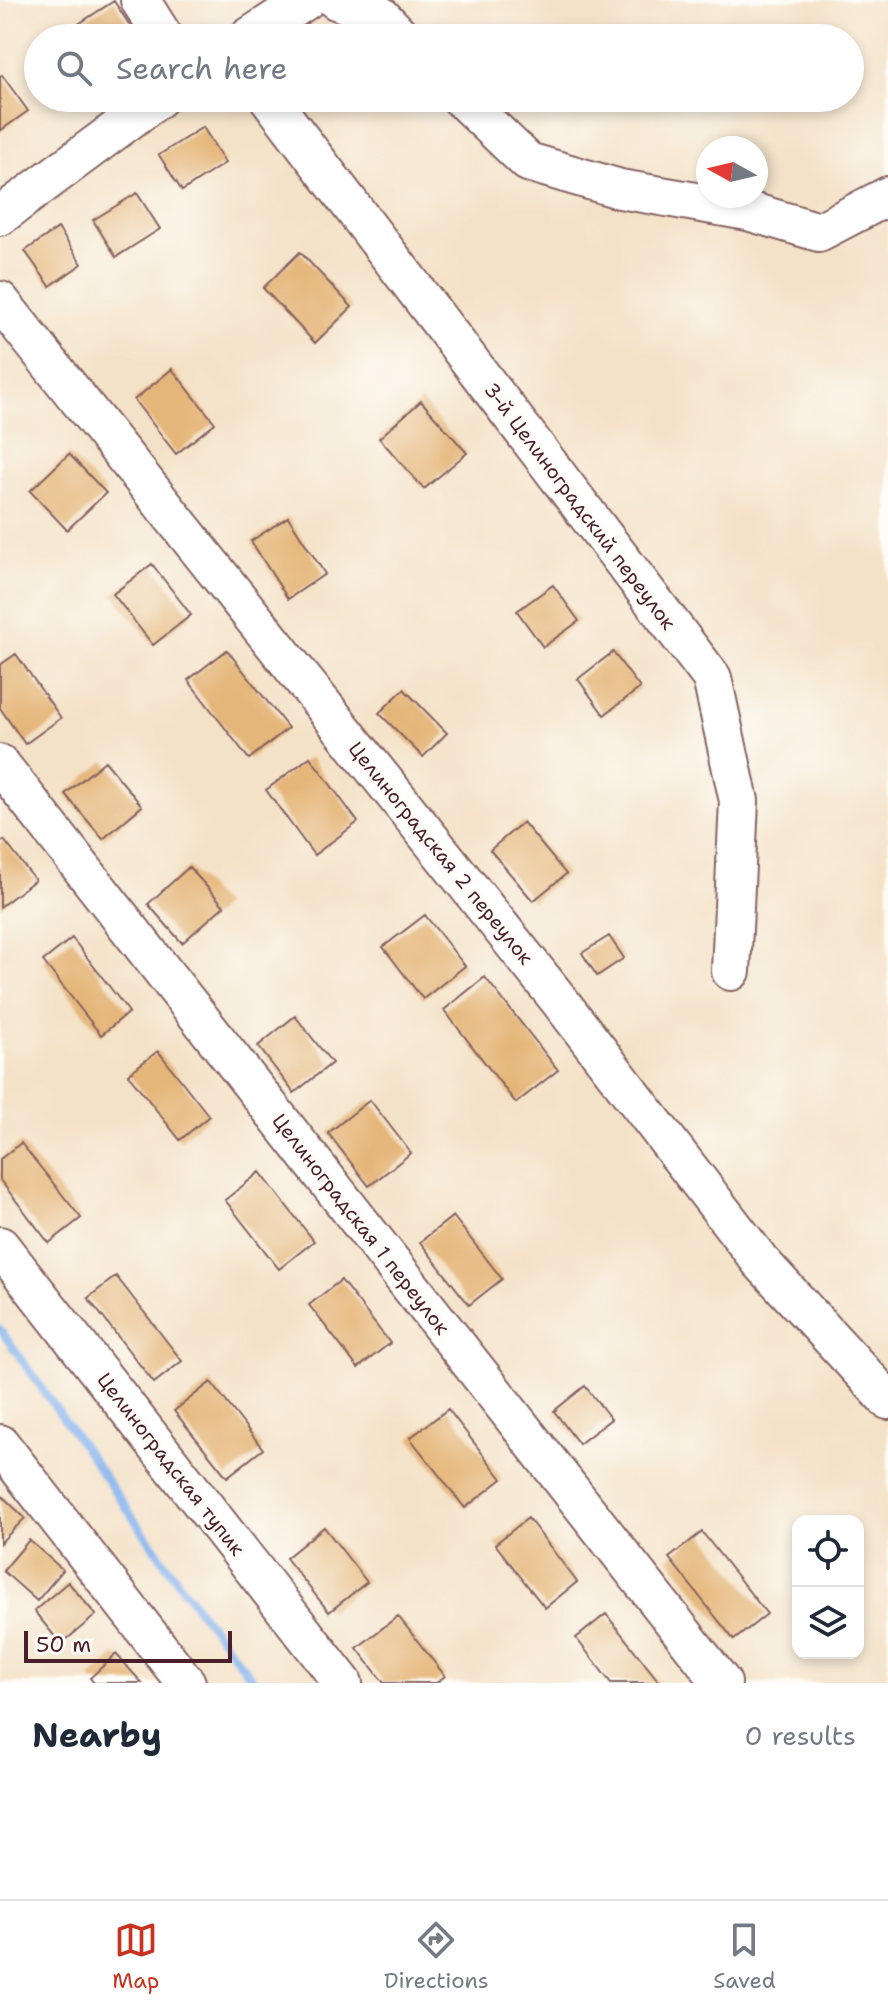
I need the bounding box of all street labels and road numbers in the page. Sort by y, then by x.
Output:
street label: 3-й Целиноградский переулок [478,377,682,635]
street label: Целиноградская 2 переулок [343,736,539,970]
street label: Целиноградская 1 переулок [266,1108,456,1340]
street label: Целиноградская тупик [91,1367,251,1561]

